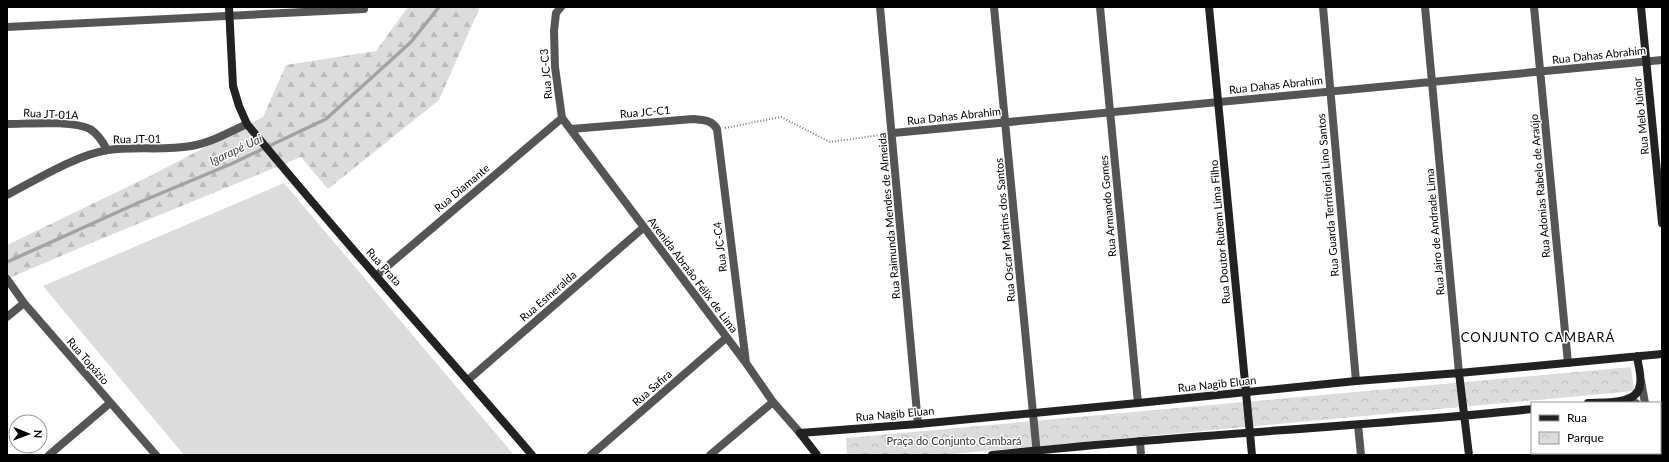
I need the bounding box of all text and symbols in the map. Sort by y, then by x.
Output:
street label: Rua Dahas Abrahim [1551,43,1647,66]
street label: Rua JC-C3 [537,48,554,100]
street label: Rua Dahas Abrahim [1228,73,1324,96]
street label: Rua Melo Júnior [1630,77,1651,155]
street label: Rua JC-C1 [619,103,671,120]
street label: Rua Dahas Abrahim [906,104,1002,127]
street label: Rua JT-01A [23,106,80,121]
street label: Rua Guarda Territorial Lino Santos [1314,113,1341,277]
street label: Rua Adonias Rabelo de Araújo [1527,114,1552,259]
water label: Igarapé Uai [207,131,265,168]
street label: Rua JT-01 [113,132,161,145]
street label: Rua Raimunda Mendes de Almeida [875,132,902,300]
street label: Rua Armando Gomes [1097,155,1118,257]
street label: Rua Oscar Martins dos Santos [992,157,1017,302]
street label: Rua Doutor Rubem Lima Filho [1207,159,1232,305]
street label: Rua Diamante [432,161,492,214]
street label: Rua Jairo de Andrade Lima [1422,168,1447,296]
street label: Avenida Abraão Félix de Lima [646,214,741,335]
street label: Rua JC-C4 [710,221,729,273]
street label: Rua Prata [364,245,405,288]
street label: Rua Esmeralda [517,268,579,324]
district label: CONJUNTO CAMBARÁ [1461,329,1615,345]
street label: Rua Topázio [65,335,112,387]
street label: Rua Safira [629,367,674,408]
street label: Rua Nagib Eluan [1177,373,1257,394]
legend [1531,402,1661,454]
street label: Rua Nagib Eluan [855,404,935,423]
text: Rua [1567,410,1587,425]
north arrow [8,414,48,454]
text: N [32,430,45,439]
text: Parque [1567,430,1604,445]
park label: Praça do Conjunto Cambará [887,434,1021,447]

